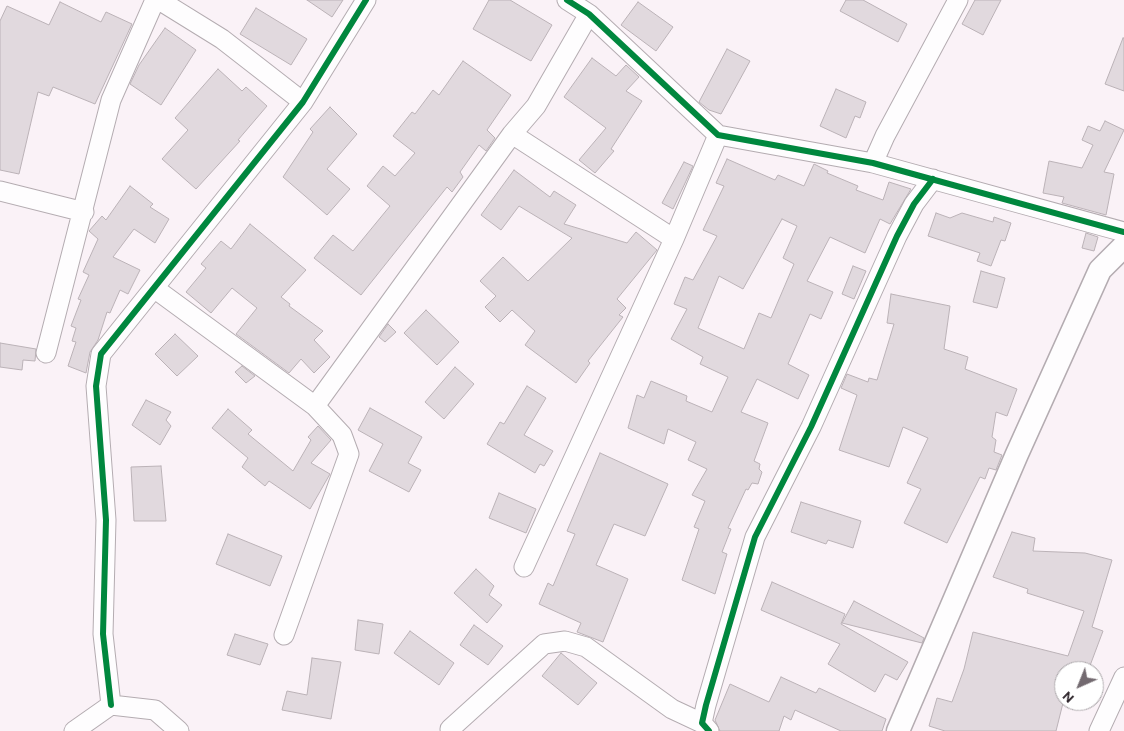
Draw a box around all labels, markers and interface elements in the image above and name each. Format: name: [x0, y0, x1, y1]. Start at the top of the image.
north arrow: [1054, 661, 1104, 711]
text: N: [1059, 687, 1078, 706]

